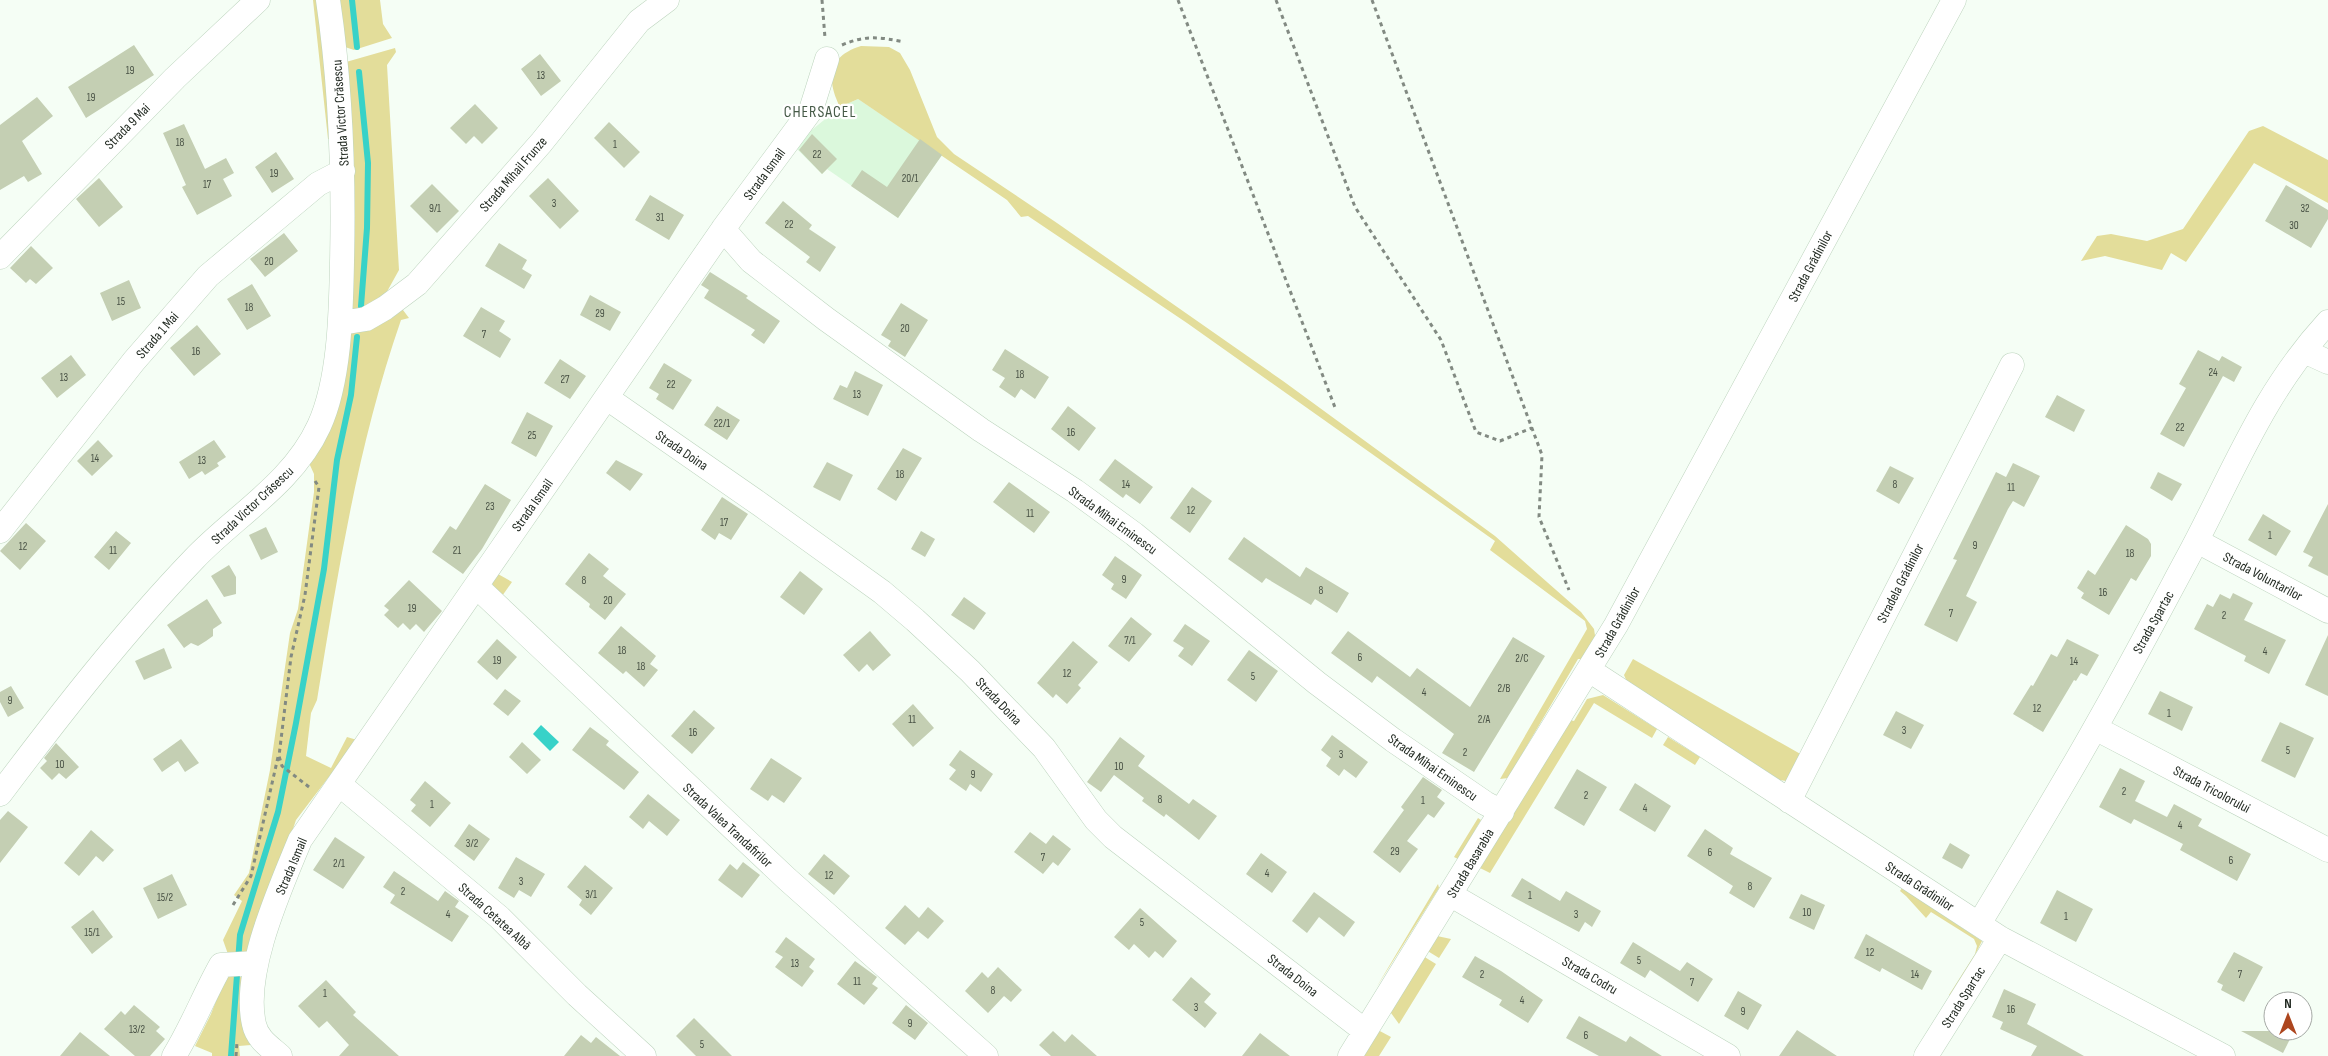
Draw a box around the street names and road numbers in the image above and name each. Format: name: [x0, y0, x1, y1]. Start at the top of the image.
street label: Strada Victor Crăsescu: [328, 59, 353, 167]
street label: Strada 9 Mai: [101, 100, 154, 153]
street label: Strada Mihail Frunze: [476, 133, 551, 215]
street label: Strada Ismail: [740, 145, 789, 204]
street label: Strada Grădinilor: [1784, 228, 1836, 305]
street label: Strada 1 Mai: [132, 308, 182, 362]
street label: Strada Doina: [652, 427, 711, 474]
street label: Strada Victor Crăsescu: [208, 463, 297, 548]
street label: Strada Ismail: [508, 476, 557, 535]
street label: Strada Mihai Eminescu: [1065, 483, 1160, 558]
street label: Stradela Grădinilor: [1873, 541, 1928, 626]
street label: Strada Voluntarilor: [2220, 548, 2306, 605]
street label: Strada Grădinilor: [1591, 584, 1644, 661]
street label: Strada Spartac: [2129, 588, 2178, 657]
street label: Strada Doina: [972, 674, 1025, 729]
street label: Strada Mihai Eminescu: [1385, 730, 1481, 805]
street label: Strada Tricolorului: [2170, 762, 2253, 817]
street label: Strada Valea Trandafirilor: [679, 780, 776, 871]
street label: Strada Basarabia: [1443, 825, 1498, 901]
street label: Strada Ismail: [272, 835, 311, 897]
street label: Strada Grădinilor: [1882, 858, 1957, 915]
street label: Strada Cetatea Albă: [455, 879, 535, 954]
street label: Strada Doina: [1264, 950, 1321, 1000]
street label: Strada Codru: [1559, 953, 1621, 998]
street label: Strada Spartac: [1938, 963, 1989, 1031]

